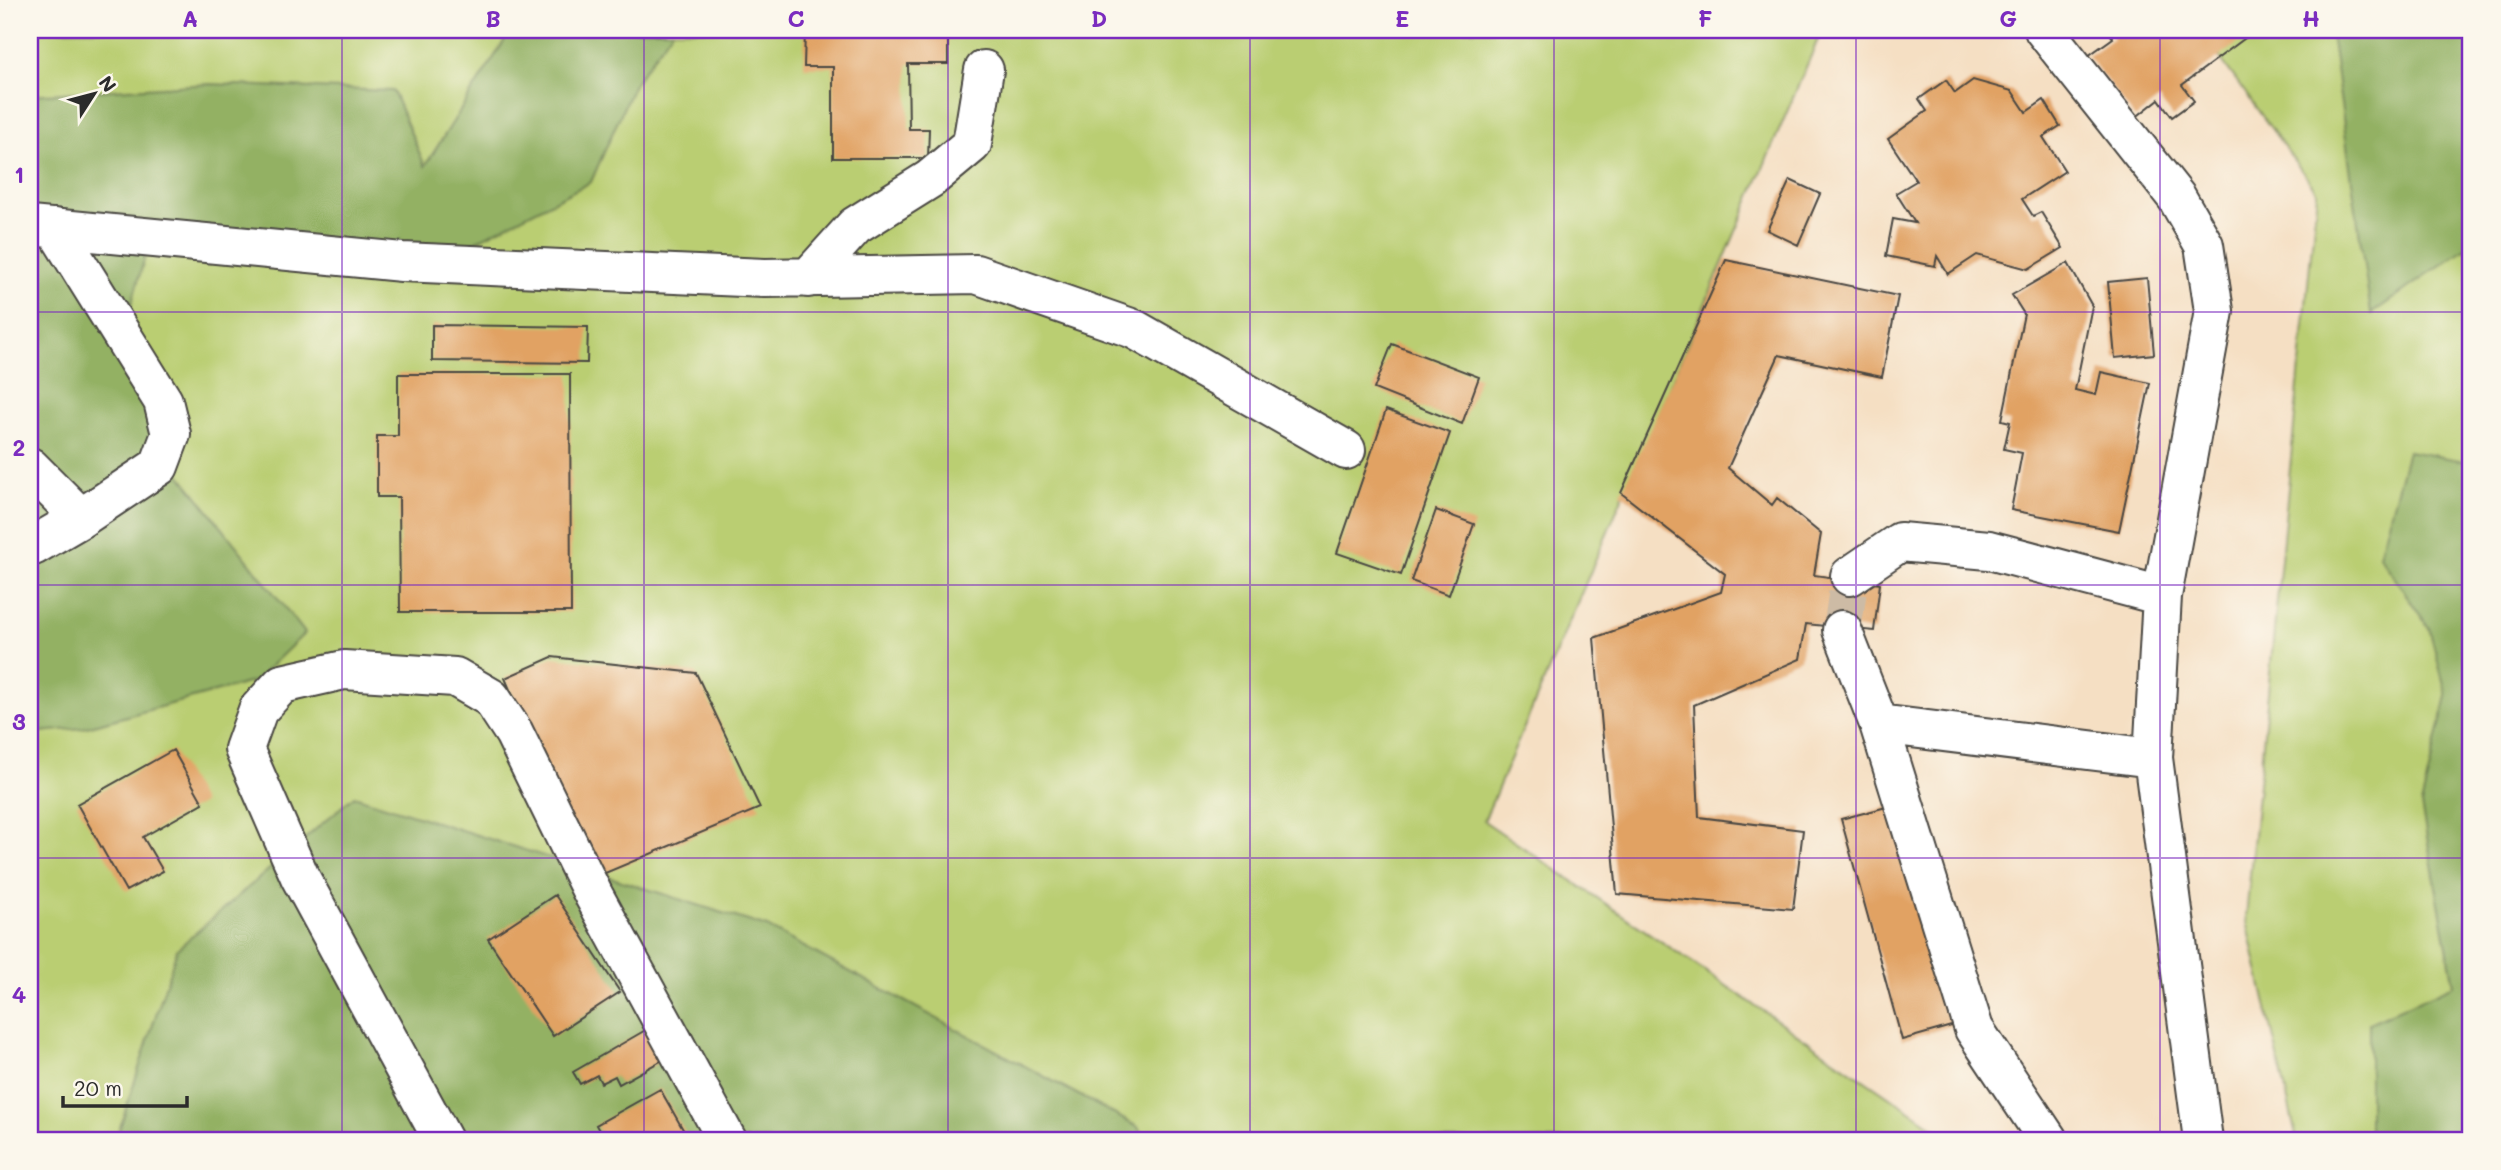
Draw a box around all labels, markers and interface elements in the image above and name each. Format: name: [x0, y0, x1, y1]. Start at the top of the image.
text: A: [182, 3, 198, 33]
text: B: [485, 3, 501, 33]
text: C: [787, 3, 805, 33]
text: D: [1091, 3, 1107, 33]
text: E: [1395, 3, 1409, 33]
text: F: [1698, 3, 1712, 33]
text: G: [1999, 3, 2017, 33]
text: H: [2302, 3, 2320, 33]
north arrow: [60, 60, 130, 130]
text: N: [94, 71, 123, 97]
text: 1: [14, 159, 24, 189]
text: 2: [13, 432, 25, 462]
text: 3: [12, 706, 26, 736]
text: 4: [12, 979, 26, 1009]
scale bar: [63, 1065, 187, 1109]
text: 20 m: [74, 1074, 122, 1101]

